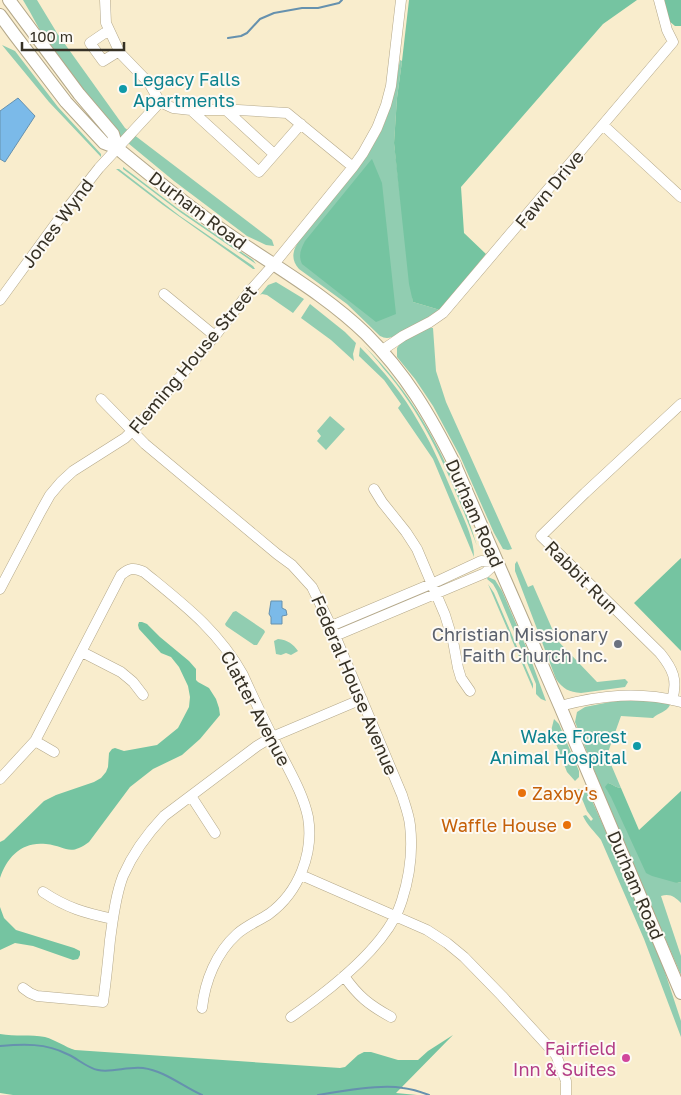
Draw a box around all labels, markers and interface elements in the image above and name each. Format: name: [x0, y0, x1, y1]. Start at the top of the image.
scale bar: [22, 20, 125, 52]
text: 100 m: [30, 27, 73, 45]
place label: Legacy Falls Apartments: [133, 68, 240, 111]
marker: Legacy Falls Apartments: [117, 83, 129, 95]
street label: Fawn Drive: [510, 146, 588, 232]
street label: Durham Road: [145, 166, 251, 254]
street label: Jones Wynd: [16, 174, 98, 272]
street label: Fleming House Street: [123, 280, 261, 438]
street label: Durham Road: [441, 455, 509, 571]
street label: Rabbit Run: [541, 536, 623, 618]
street label: Federal House Avenue: [307, 592, 403, 778]
place label: Christian Missionary Faith Church Inc.: [432, 623, 608, 666]
marker: Christian Missionary Faith Church Inc.: [612, 638, 624, 650]
street label: Clatter Avenue: [216, 646, 296, 770]
place label: Wake Forest Animal Hospital: [490, 725, 627, 768]
marker: Wake Forest Animal Hospital: [631, 740, 643, 752]
place label: Zaxby's: [532, 782, 598, 804]
marker: Zaxby's: [516, 787, 528, 799]
place label: Waffle House: [441, 814, 557, 836]
marker: Waffle House: [561, 819, 573, 831]
street label: Durham Road: [603, 827, 669, 943]
place label: Fairfield Inn & Suites: [513, 1037, 616, 1080]
marker: Fairfield Inn & Suites: [620, 1052, 632, 1064]

